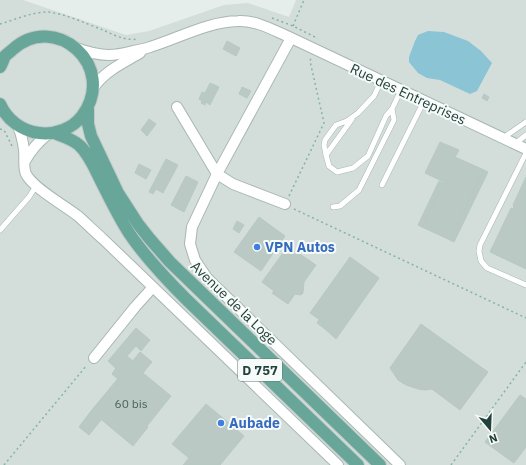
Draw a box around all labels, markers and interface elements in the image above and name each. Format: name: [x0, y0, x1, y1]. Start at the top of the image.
street label: Rue des Entreprises: [347, 59, 469, 129]
place label: VPN Autos: [265, 238, 335, 256]
marker: VPN Autos: [252, 242, 262, 252]
street label: Avenue de la Loge: [187, 257, 281, 349]
road number: D 757: [238, 359, 282, 381]
house number: 60 bis: [114, 396, 148, 411]
north arrow: [470, 409, 510, 449]
place label: Aubade: [229, 414, 280, 432]
marker: Aubade: [216, 418, 226, 428]
text: N: [487, 431, 499, 446]

